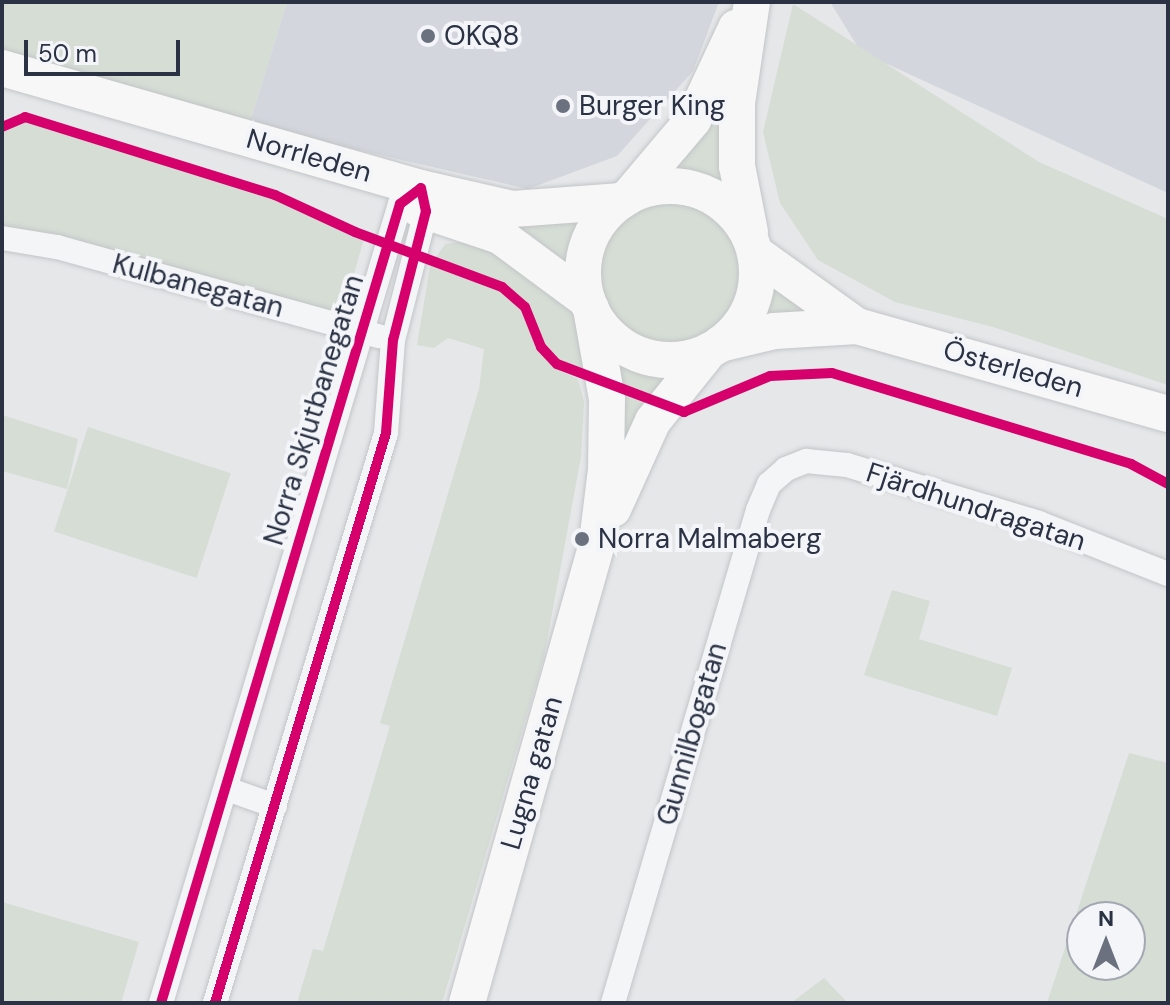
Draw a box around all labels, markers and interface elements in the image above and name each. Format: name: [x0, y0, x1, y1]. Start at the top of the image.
place label: OKQ8: [444, 19, 520, 53]
scale bar: [28, 24, 184, 74]
marker: OKQ8: [419, 27, 437, 45]
text: 50 m: [38, 38, 97, 69]
place label: Burger King: [579, 89, 725, 123]
marker: Burger King: [554, 97, 572, 115]
street label: Norrleden: [243, 122, 375, 190]
street label: Kulbanegatan: [109, 247, 287, 325]
street label: Norra Skjutbanegatan: [257, 271, 371, 549]
street label: Österleden: [939, 333, 1087, 405]
street label: Fjärdhundragatan: [862, 456, 1090, 558]
place label: Norra Malmaberg: [598, 522, 822, 556]
marker: Norra Malmaberg: [573, 530, 591, 548]
street label: Gunnilbogatan: [650, 639, 734, 829]
street label: Lugna gatan: [494, 692, 570, 854]
north arrow: [1066, 901, 1146, 981]
text: N: [1098, 904, 1114, 933]

